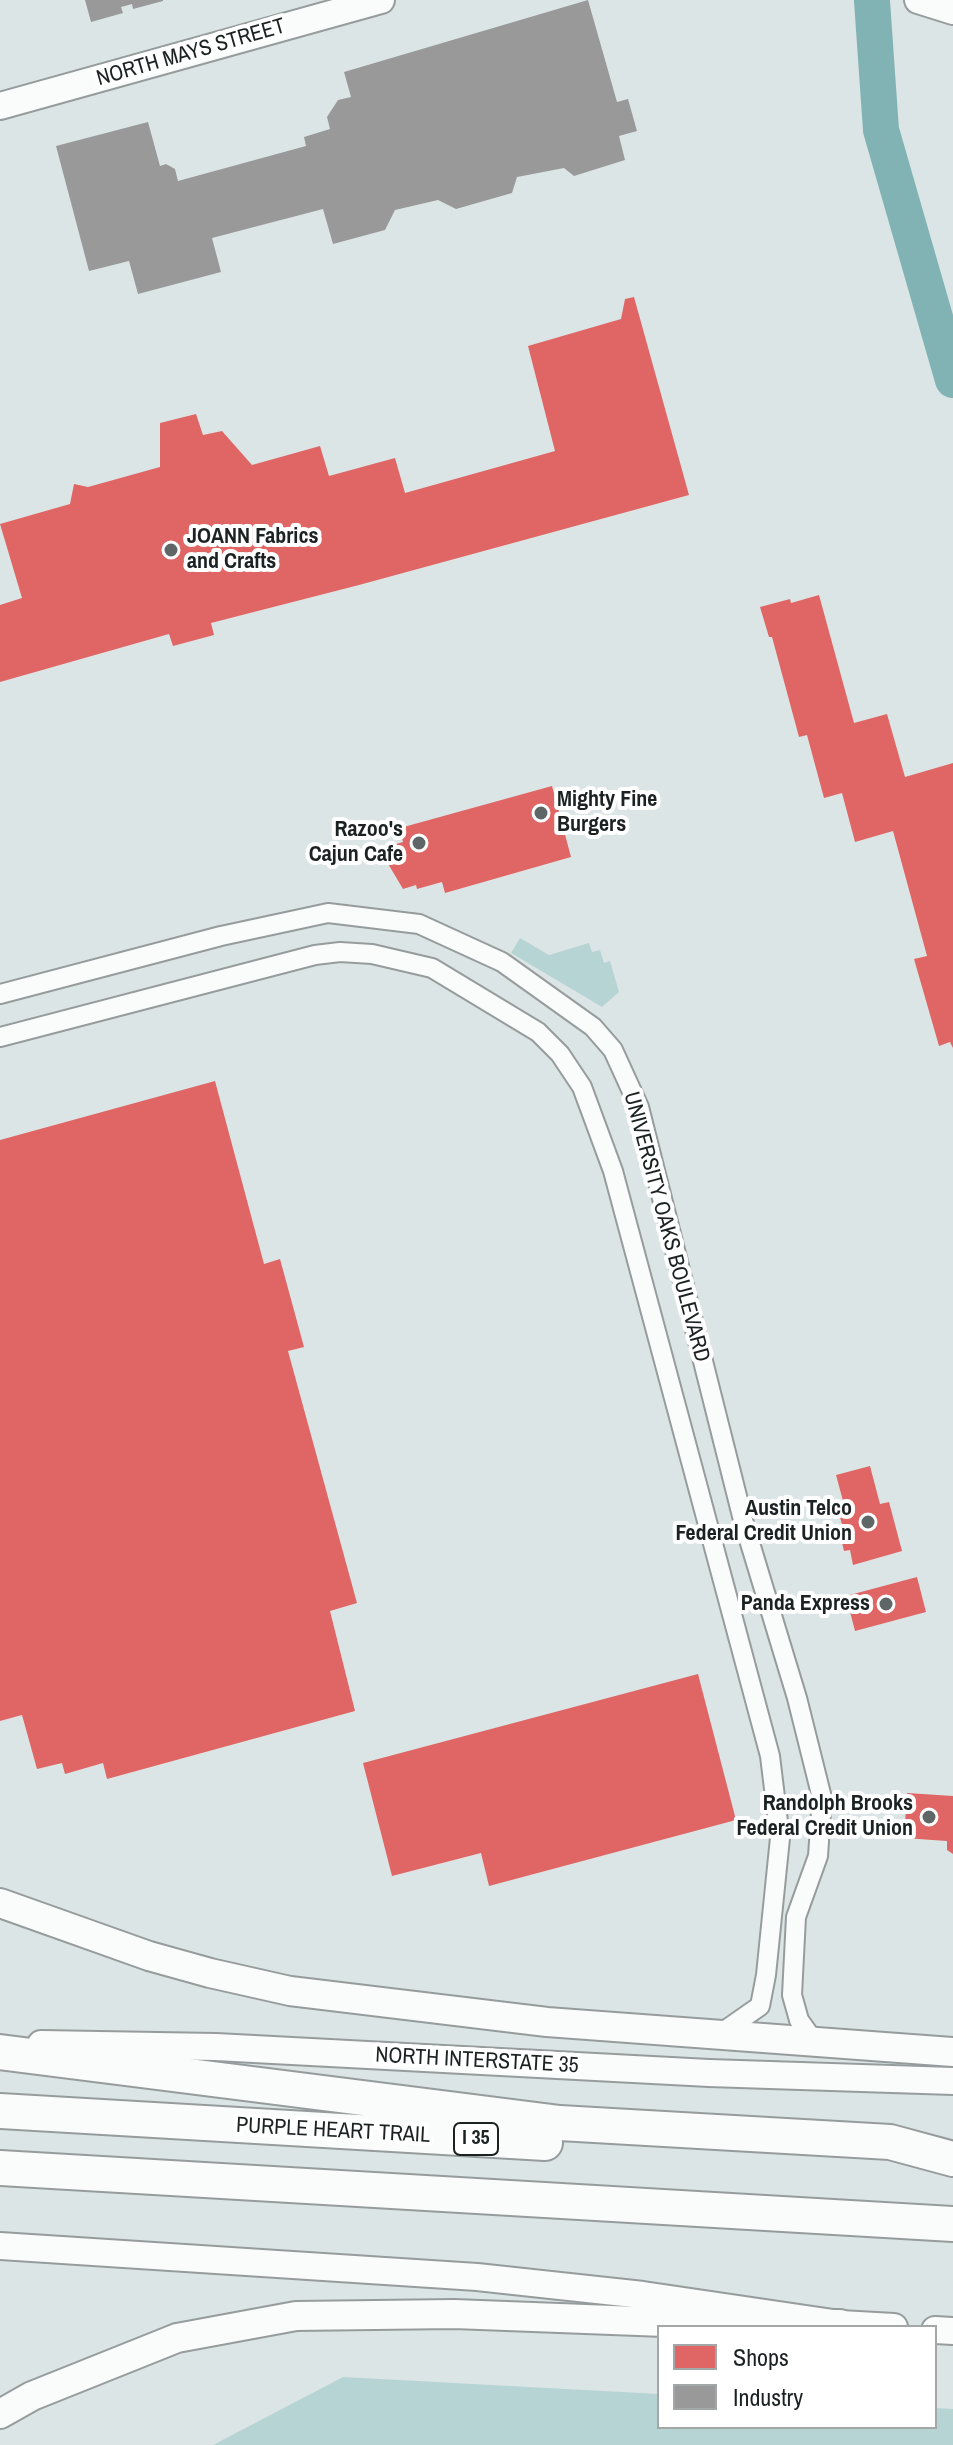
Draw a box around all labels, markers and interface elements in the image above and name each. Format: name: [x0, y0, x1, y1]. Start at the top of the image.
street label: NORTH MAYS STREET: [94, 13, 288, 93]
place label: JOANN Fabrics and Crafts: [187, 524, 318, 576]
marker: JOANN Fabrics and Crafts: [162, 541, 180, 559]
place label: Mighty Fine Burgers: [557, 787, 657, 838]
marker: Mighty Fine Burgers: [532, 804, 550, 822]
place label: Razoo's Cajun Cafe: [309, 817, 403, 868]
marker: Razoo's Cajun Cafe: [410, 834, 428, 852]
street label: UNIVERSITY OAKS BOULEVARD: [617, 1089, 715, 1365]
place label: Austin Telco Federal Credit Union: [675, 1496, 852, 1548]
marker: Austin Telco Federal Credit Union: [859, 1513, 877, 1531]
place label: Panda Express: [741, 1591, 870, 1617]
marker: Panda Express: [877, 1595, 895, 1613]
place label: Randolph Brooks Federal Credit Union: [736, 1791, 913, 1842]
marker: Randolph Brooks Federal Credit Union: [920, 1808, 938, 1826]
street label: NORTH INTERSTATE 35: [375, 2042, 579, 2080]
street label: PURPLE HEART TRAIL: [235, 2113, 431, 2149]
road number: I 35: [454, 2123, 498, 2155]
legend: [657, 2325, 937, 2429]
text: Shops: [733, 2341, 789, 2373]
text: Industry: [733, 2381, 803, 2413]

